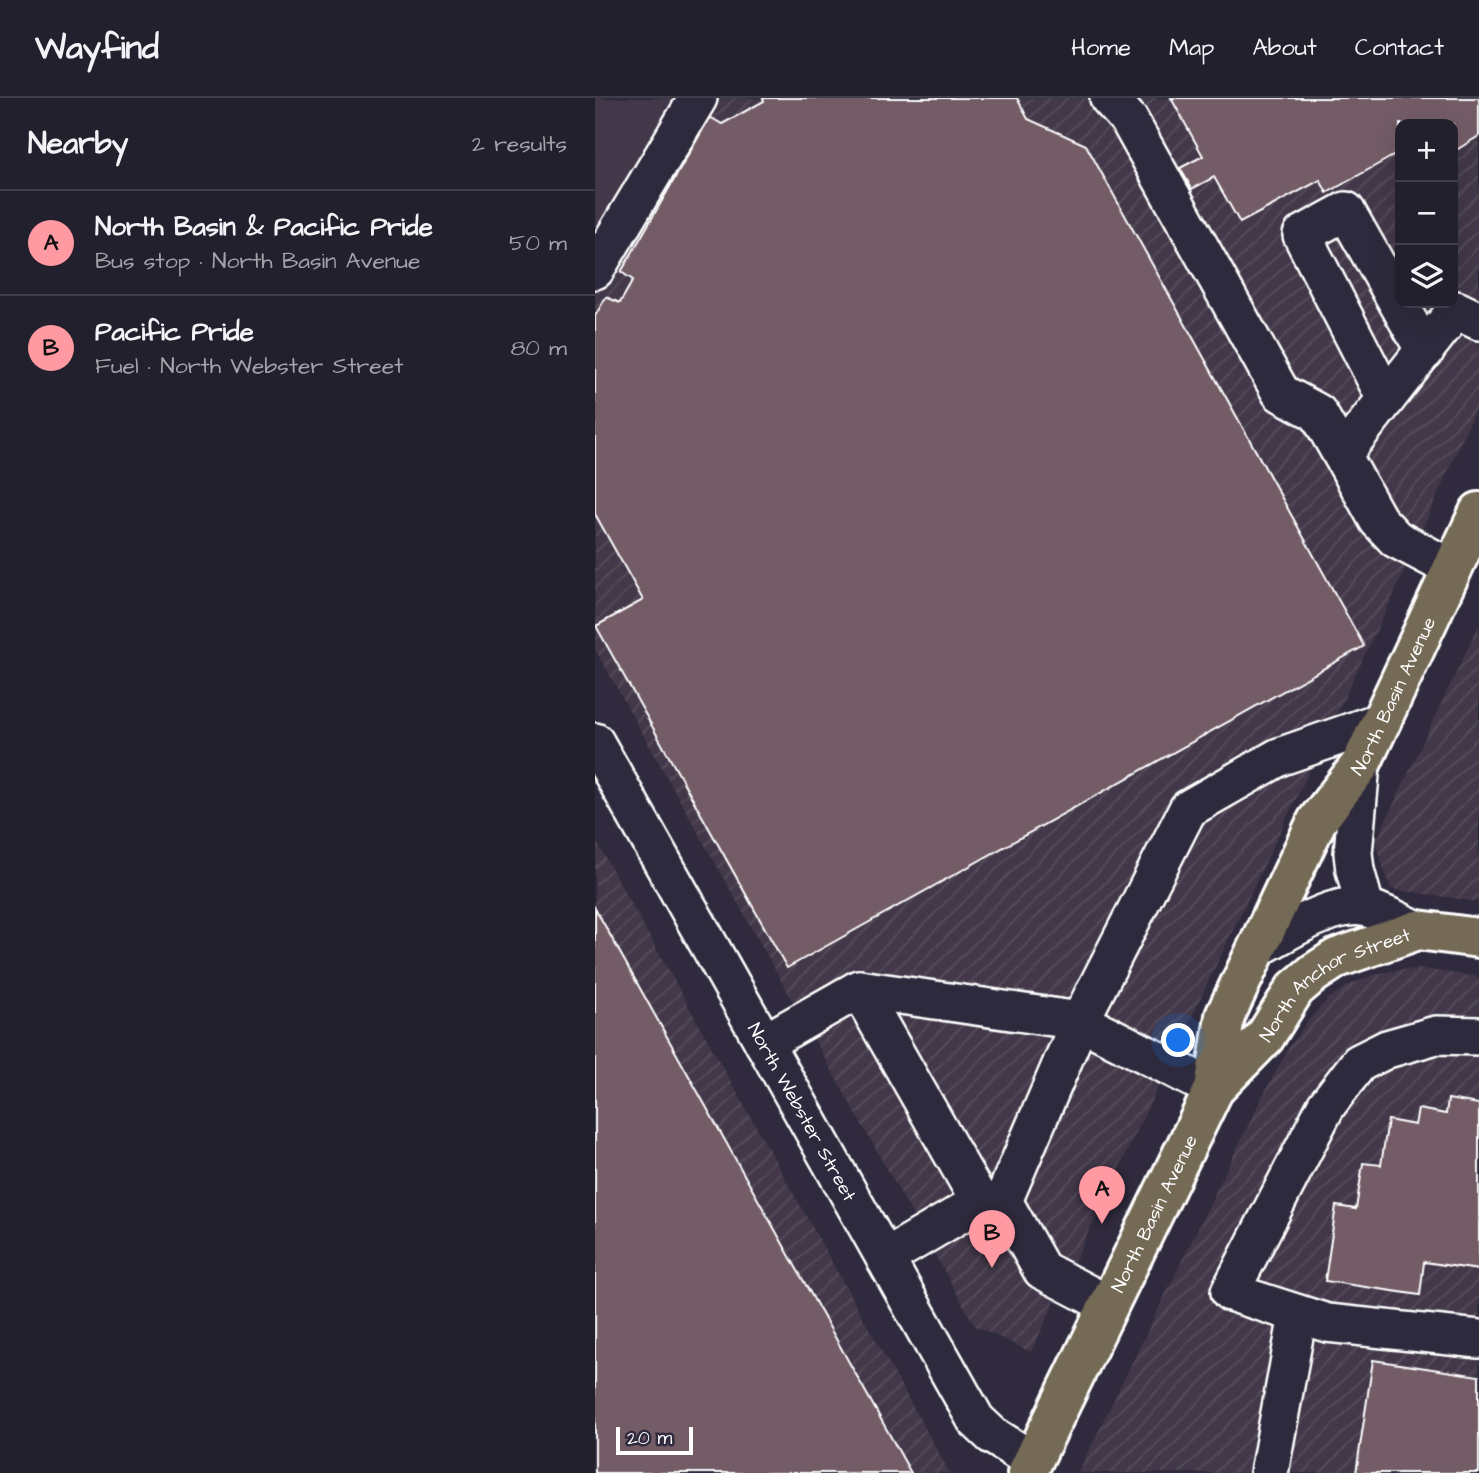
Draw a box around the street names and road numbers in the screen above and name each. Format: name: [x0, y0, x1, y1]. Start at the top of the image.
street label: North Basin Avenue: [1345, 613, 1443, 782]
street label: North Anchor Street: [1253, 922, 1414, 1048]
street label: North Webster Street: [740, 1018, 863, 1207]
street label: North Basin Avenue: [1105, 1130, 1205, 1297]

